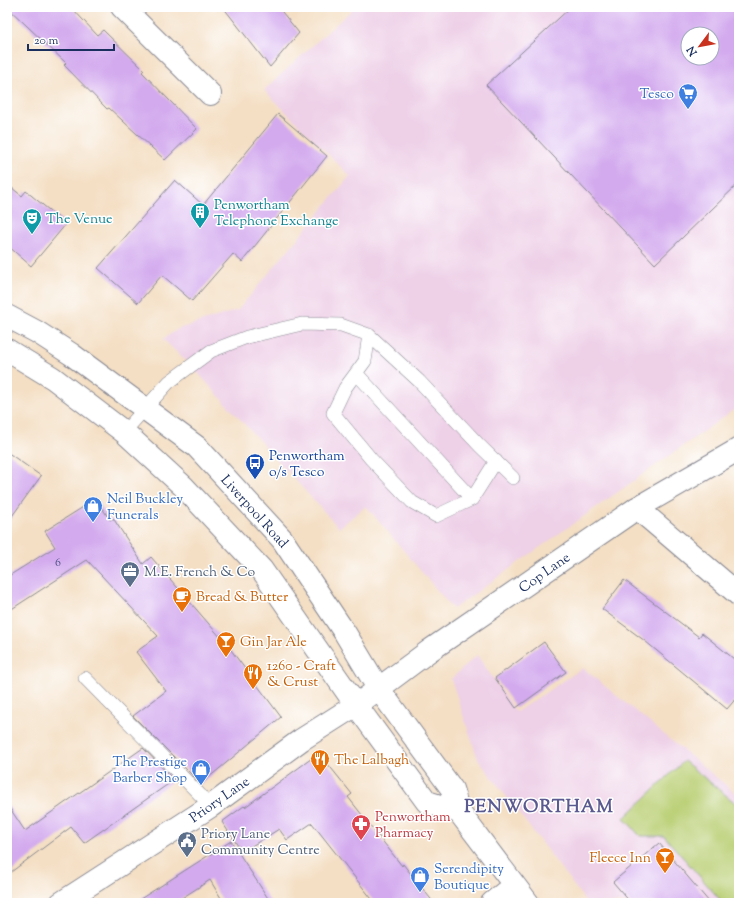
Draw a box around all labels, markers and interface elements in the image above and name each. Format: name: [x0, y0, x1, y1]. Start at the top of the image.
scale bar: [28, 26, 114, 52]
north arrow: [680, 26, 720, 66]
text: 20 m: [34, 32, 59, 50]
text: N: [683, 43, 702, 60]
supermarket icon: Tesco: [677, 82, 699, 110]
place label: Tesco: [639, 85, 674, 105]
place label: Penwortham Telephone Exchange: [214, 196, 339, 232]
building icon: Penwortham Telephone Exchange: [189, 201, 211, 229]
theatre icon: The Venue: [21, 207, 43, 235]
place label: The Venue: [46, 210, 113, 230]
place label: Penwortham o/s Tesco: [269, 447, 345, 483]
bus stop icon: Penwortham o/s Tesco: [244, 452, 266, 480]
street label: Liverpool Road: [215, 471, 292, 553]
place label: Neil Buckley Funerals: [107, 490, 183, 526]
shop icon: Neil Buckley Funerals: [82, 495, 104, 523]
street label: Cop Lane: [515, 549, 575, 599]
house number: 6: [55, 554, 61, 572]
office icon: M.E. French & Co: [119, 560, 141, 588]
place label: M.E. French & Co: [144, 563, 255, 583]
cafe icon: Bread & Butter: [171, 585, 193, 613]
place label: Bread & Butter: [196, 588, 289, 608]
bar icon: Gin Jar Ale: [215, 630, 237, 658]
place label: Gin Jar Ale: [240, 633, 307, 653]
place label: 1260 - Craft & Crust: [267, 657, 336, 693]
restaurant icon: 1260 - Craft & Crust: [242, 662, 264, 690]
restaurant icon: The Lalbagh: [309, 748, 331, 776]
place label: The Lalbagh: [334, 751, 409, 771]
place label: The Prestige Barber Shop: [113, 753, 187, 789]
shop icon: The Prestige Barber Shop: [190, 758, 212, 786]
street label: Priory Lane: [186, 773, 254, 829]
district label: PENWORTHAM: [464, 795, 614, 821]
place label: Penwortham Pharmacy: [375, 808, 451, 844]
pharmacy icon: Penwortham Pharmacy: [350, 813, 372, 841]
place label: Priory Lane Community Centre: [201, 825, 320, 861]
public building icon: Priory Lane Community Centre: [176, 830, 198, 858]
bar icon: Fleece Inn: [654, 846, 676, 874]
place label: Fleece Inn: [589, 849, 651, 869]
place label: Serendipity Boutique: [434, 860, 504, 896]
shop icon: Serendipity Boutique: [409, 865, 431, 893]

